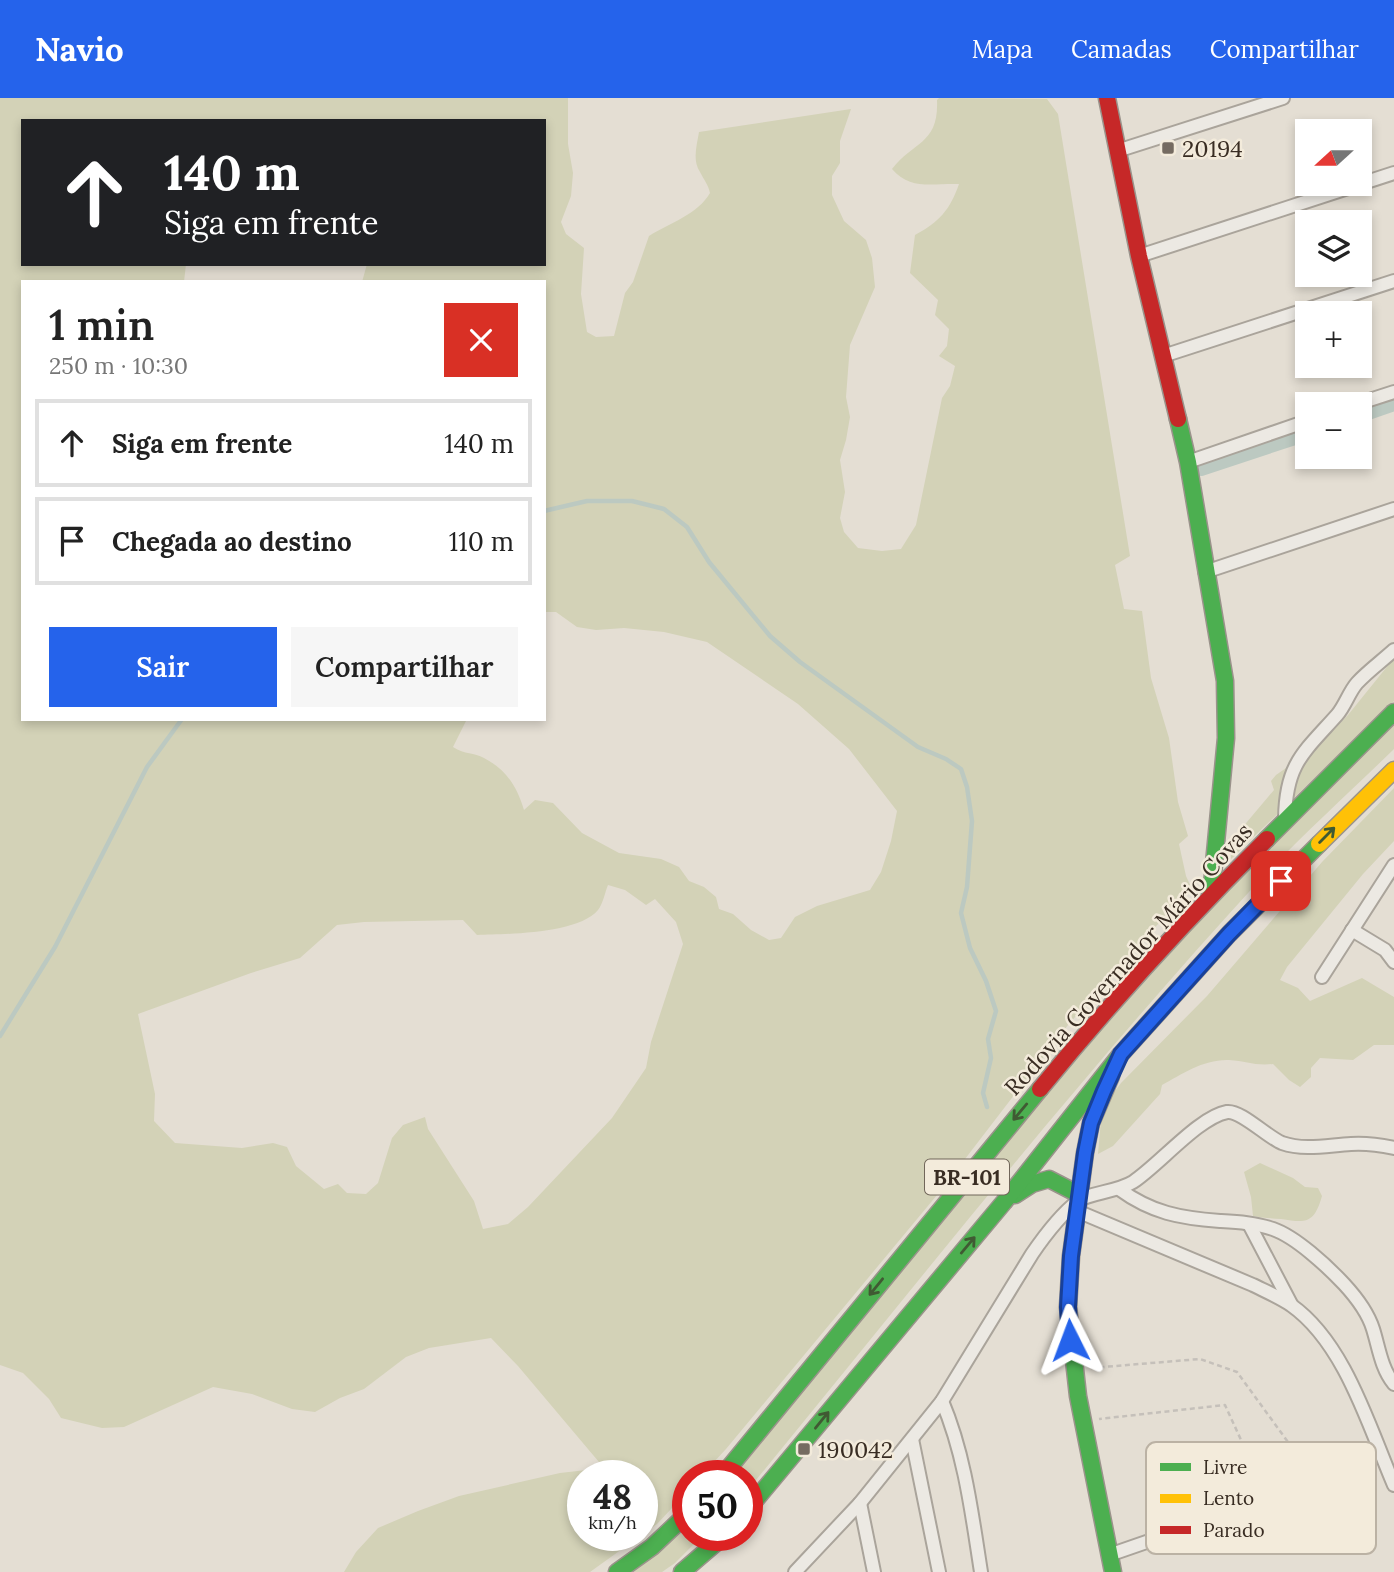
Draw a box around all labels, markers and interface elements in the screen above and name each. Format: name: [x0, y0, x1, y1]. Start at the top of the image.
text: Navio: [35, 28, 124, 70]
text: Mapa: [972, 34, 1033, 65]
text: Camadas: [1071, 34, 1172, 65]
text: Compartilhar: [1210, 34, 1359, 65]
north arrow: [1295, 119, 1372, 196]
map controls: [1295, 119, 1372, 469]
place label: 20194: [1182, 134, 1243, 163]
marker: 20194: [1160, 140, 1176, 156]
text: 140 m: [164, 141, 300, 203]
icon: ahead: [49, 147, 140, 238]
text: Siga em frente: [164, 202, 379, 243]
button: layers: [1295, 210, 1372, 287]
text: 1 min: [49, 298, 154, 352]
button: +: [1295, 301, 1372, 378]
button: close: [444, 303, 518, 377]
text: 250 m · 10:30: [49, 351, 188, 380]
button: −: [1295, 392, 1372, 469]
icon: ahead: [53, 424, 91, 462]
text: Siga em frente: [112, 427, 292, 460]
text: 140 m: [444, 427, 514, 460]
icon: arrive: [53, 522, 91, 560]
text: Chegada ao destino: [112, 525, 352, 558]
text: 110 m: [449, 525, 514, 558]
button: Sair: [49, 627, 277, 707]
button: Compartilhar: [291, 627, 518, 707]
street label: Rodovia Governador Mário Covas: [998, 817, 1258, 1101]
one-way arrow: [1319, 826, 1336, 843]
pin: [1251, 851, 1311, 911]
icon: arrive: [1262, 862, 1300, 900]
one-way arrow: [1012, 1102, 1028, 1120]
road number: BR-101: [925, 1160, 1009, 1194]
one-way arrow: [960, 1236, 976, 1254]
one-way arrow: [868, 1278, 883, 1296]
position arrow: [1033, 1303, 1107, 1377]
one-way arrow: [815, 1411, 830, 1429]
place label: 190042: [818, 1435, 893, 1464]
marker: 190042: [796, 1441, 812, 1457]
legend: [1146, 1442, 1376, 1554]
text: Livre: [1203, 1455, 1247, 1479]
speed limit sign: 50: [672, 1460, 763, 1551]
text: 48: [593, 1474, 632, 1519]
text: Lento: [1203, 1486, 1254, 1510]
text: km/h: [588, 1511, 637, 1534]
text: Parado: [1203, 1518, 1265, 1542]

